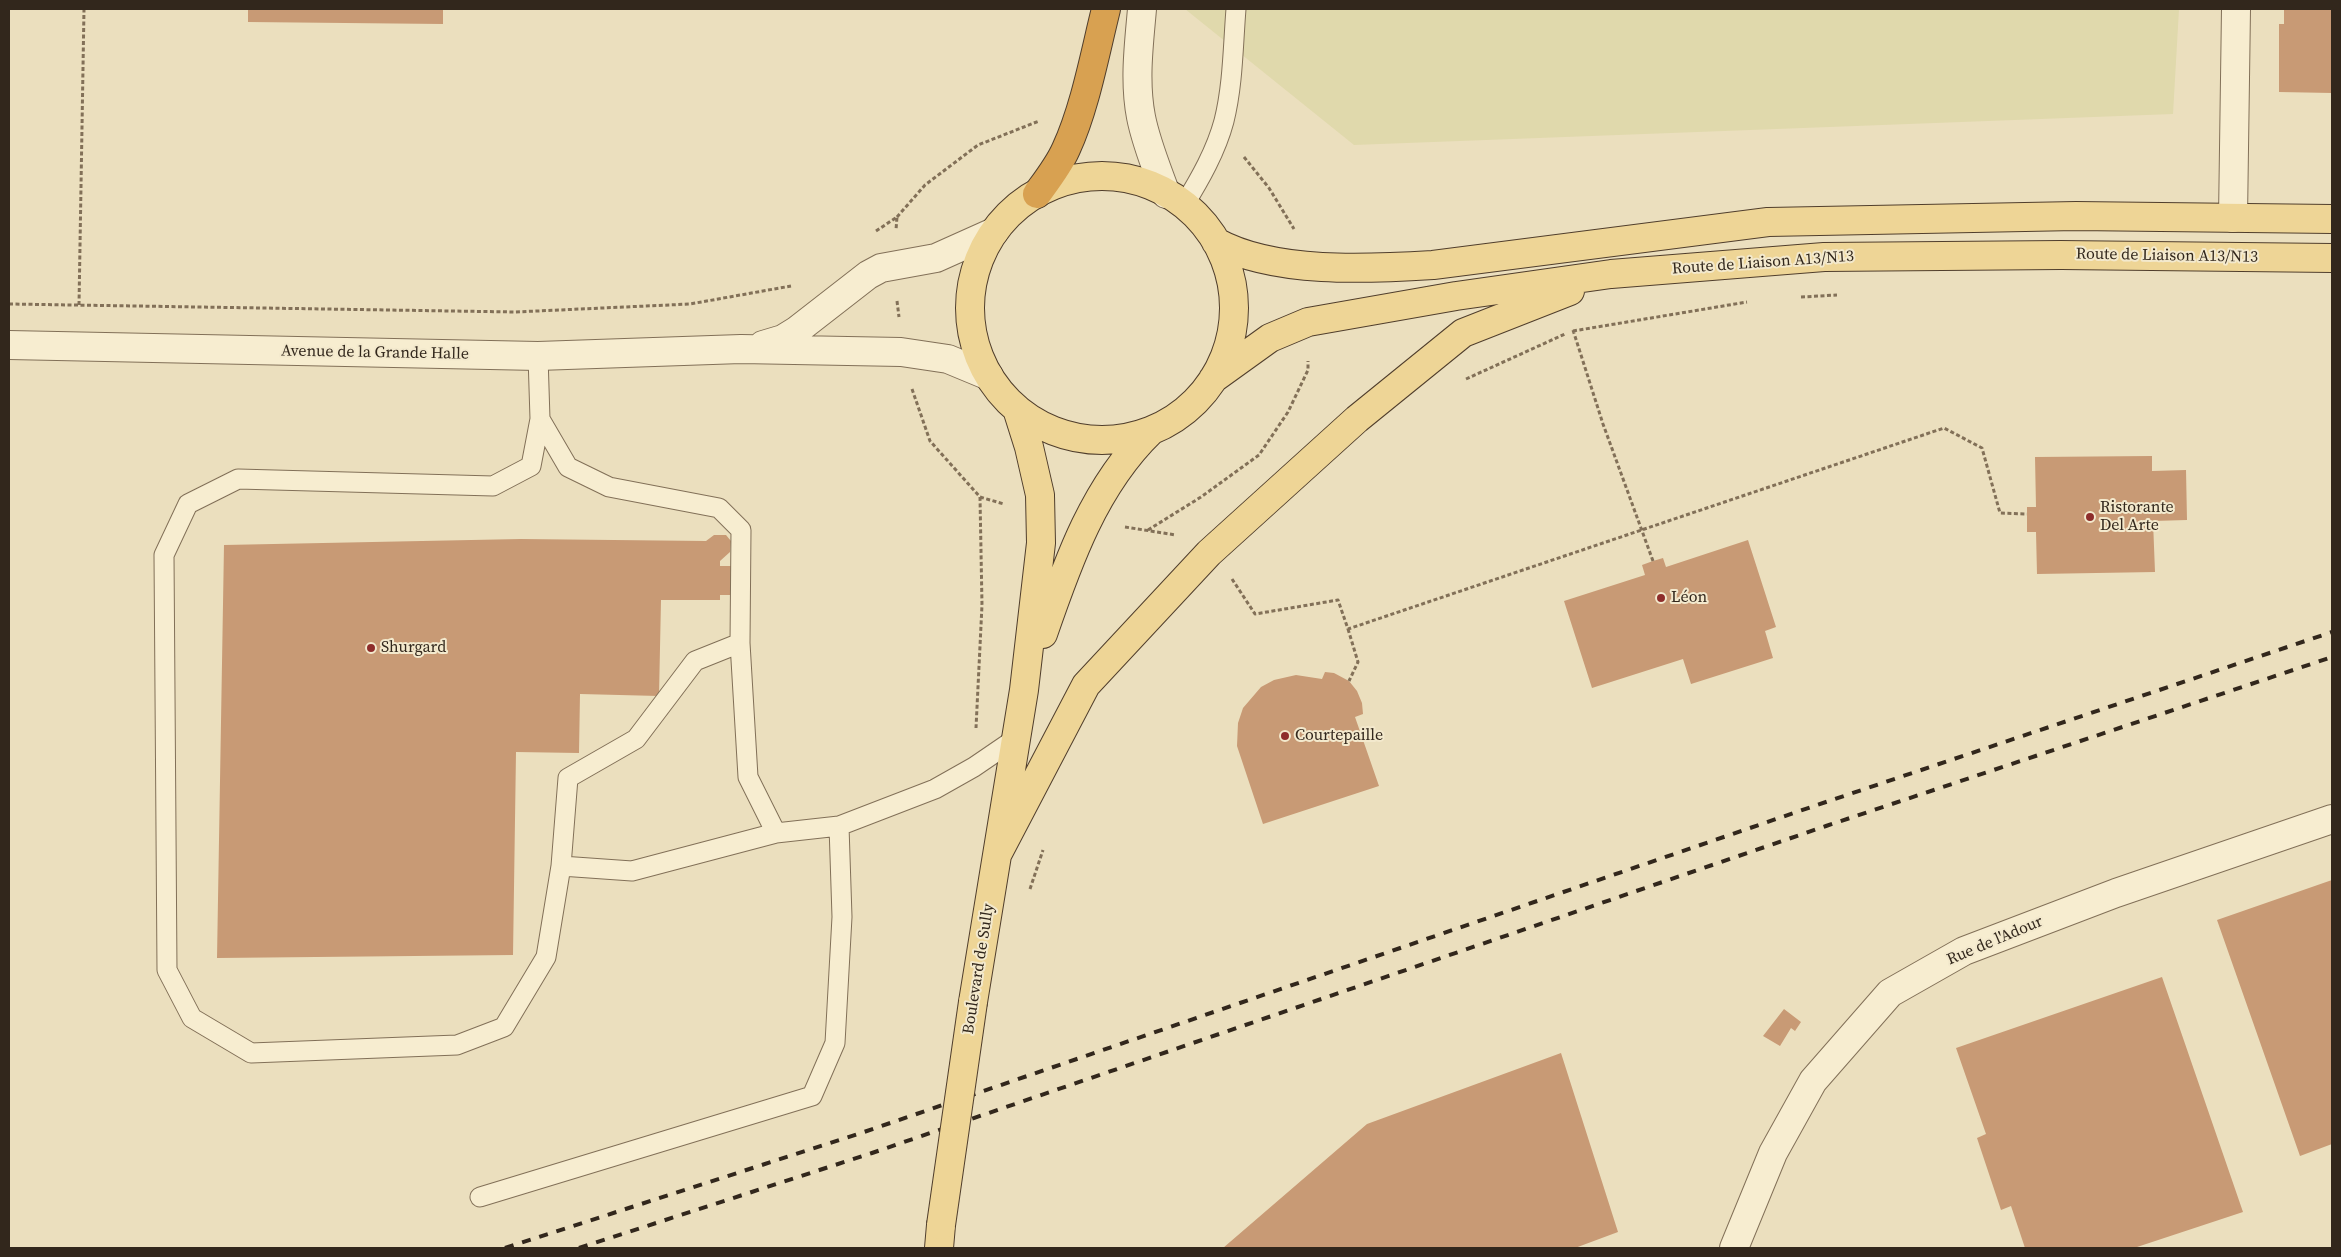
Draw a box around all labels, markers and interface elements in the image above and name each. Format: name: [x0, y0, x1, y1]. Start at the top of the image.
street label: Route de Liaison A13/N13: [2076, 245, 2258, 267]
street label: Route de Liaison A13/N13: [1671, 247, 1855, 279]
street label: Avenue de la Grande Halle: [281, 342, 469, 364]
place label: Ristorante Del Arte: [2100, 498, 2174, 536]
marker: Ristorante Del Arte: [2084, 511, 2096, 523]
place label: Léon: [1671, 588, 1707, 608]
marker: Léon: [1655, 592, 1667, 604]
place label: Shurgard: [381, 638, 446, 658]
marker: Shurgard: [365, 642, 377, 654]
place label: Courtepaille: [1295, 726, 1383, 746]
marker: Courtepaille: [1279, 730, 1291, 742]
street label: Boulevard de Sully: [959, 902, 999, 1036]
street label: Rue de l'Adour: [1944, 912, 2046, 970]

